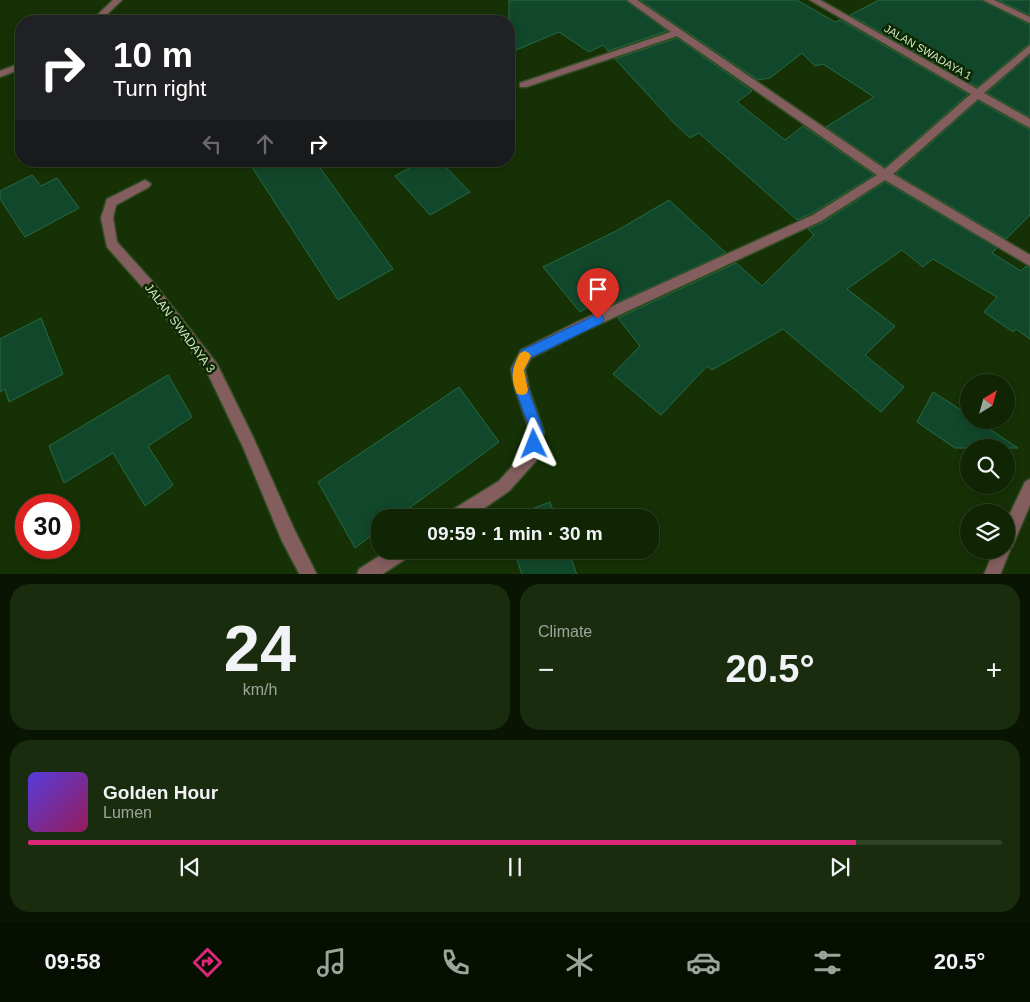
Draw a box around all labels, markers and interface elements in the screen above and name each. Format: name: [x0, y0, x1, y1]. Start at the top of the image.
street label: JALAN SWADAYA 1: [882, 22, 974, 82]
icon: right: [30, 35, 95, 100]
text: 10 m: [113, 35, 193, 74]
text: Turn right: [113, 76, 206, 101]
icon: left: [198, 130, 226, 158]
icon: ahead: [251, 130, 279, 158]
icon: right: [304, 130, 332, 158]
pin: [577, 268, 619, 319]
icon: arrive: [584, 275, 612, 303]
street label: JALAN SWADAYA 3: [142, 281, 218, 376]
north arrow: [960, 374, 1015, 429]
map controls: [960, 374, 1015, 559]
position arrow: [507, 417, 559, 469]
button: search: [960, 439, 1015, 494]
speed limit sign: 30: [15, 494, 80, 559]
button: layers: [960, 504, 1015, 559]
text: 09:59 · 1 min · 30 m: [427, 523, 603, 544]
text: 24: [224, 612, 296, 685]
text: Climate: [538, 623, 592, 640]
text: 20.5°: [725, 648, 815, 690]
text: −: [538, 654, 554, 685]
text: +: [986, 654, 1002, 685]
text: km/h: [243, 681, 277, 698]
text: Golden Hour: [103, 782, 218, 803]
text: Lumen: [103, 804, 152, 821]
icon: previous: [176, 853, 204, 881]
icon: pause: [501, 853, 529, 881]
icon: next: [826, 853, 854, 881]
icon: directions: [190, 945, 225, 980]
icon: music: [314, 945, 349, 980]
icon: phone: [438, 945, 473, 980]
icon: climate: [562, 945, 597, 980]
icon: car: [686, 945, 721, 980]
icon: filters: [810, 945, 845, 980]
text: 09:58: [45, 949, 101, 974]
text: 20.5°: [934, 949, 985, 974]

